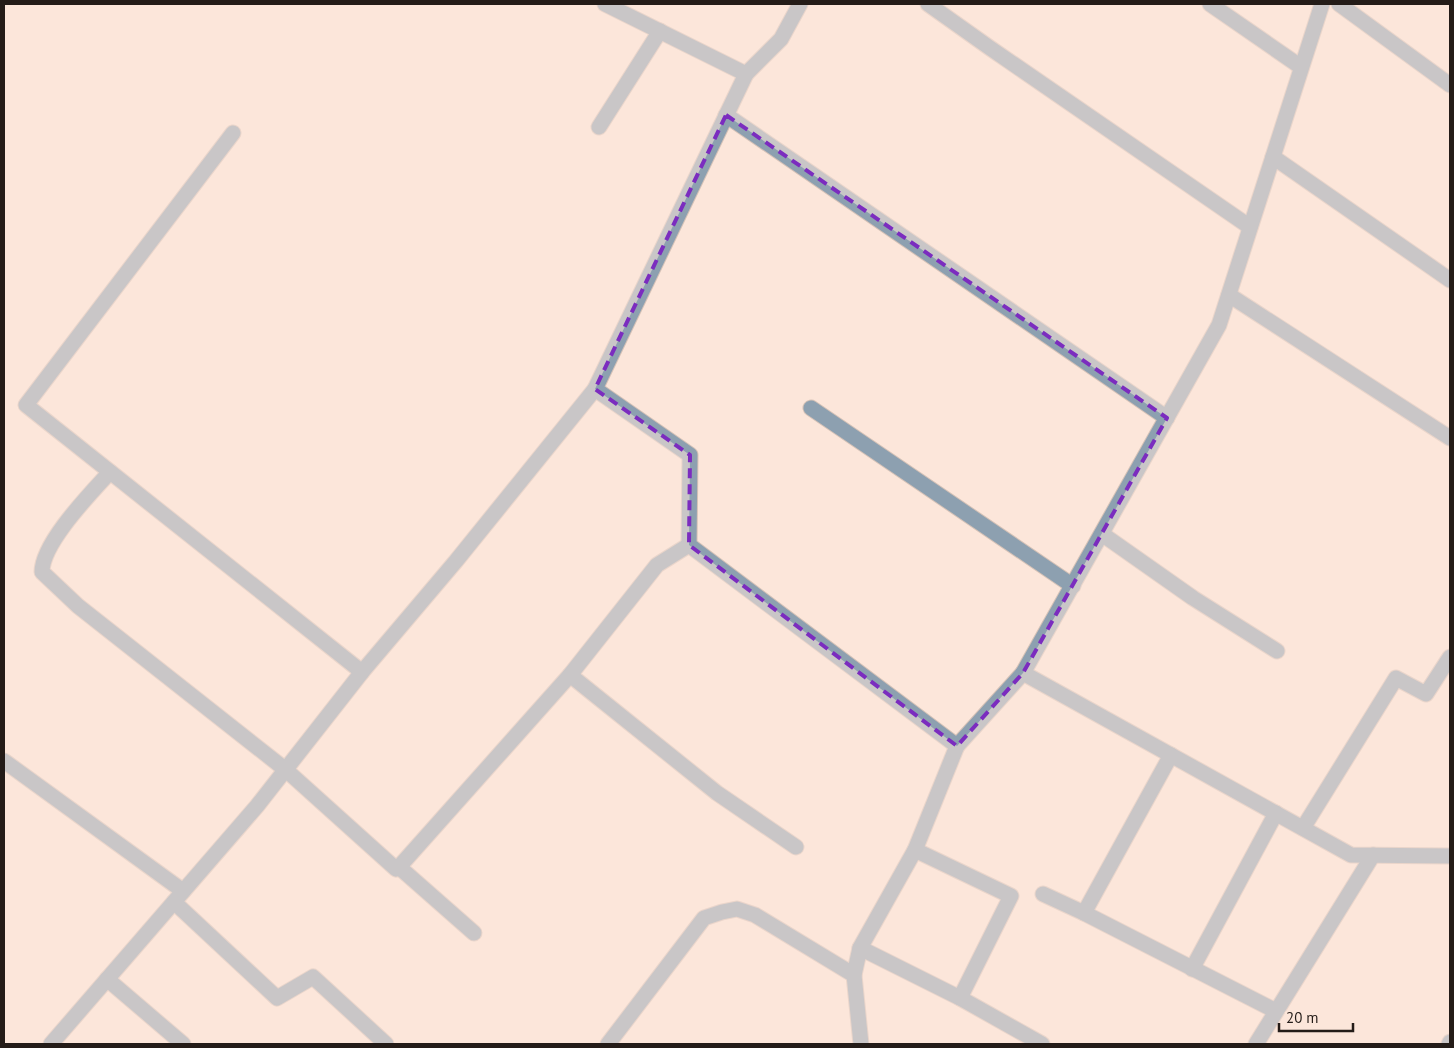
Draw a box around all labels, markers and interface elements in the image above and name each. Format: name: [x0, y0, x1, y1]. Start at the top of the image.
scale bar: [1279, 1000, 1353, 1032]
text: 20 m: [1286, 1008, 1319, 1027]

